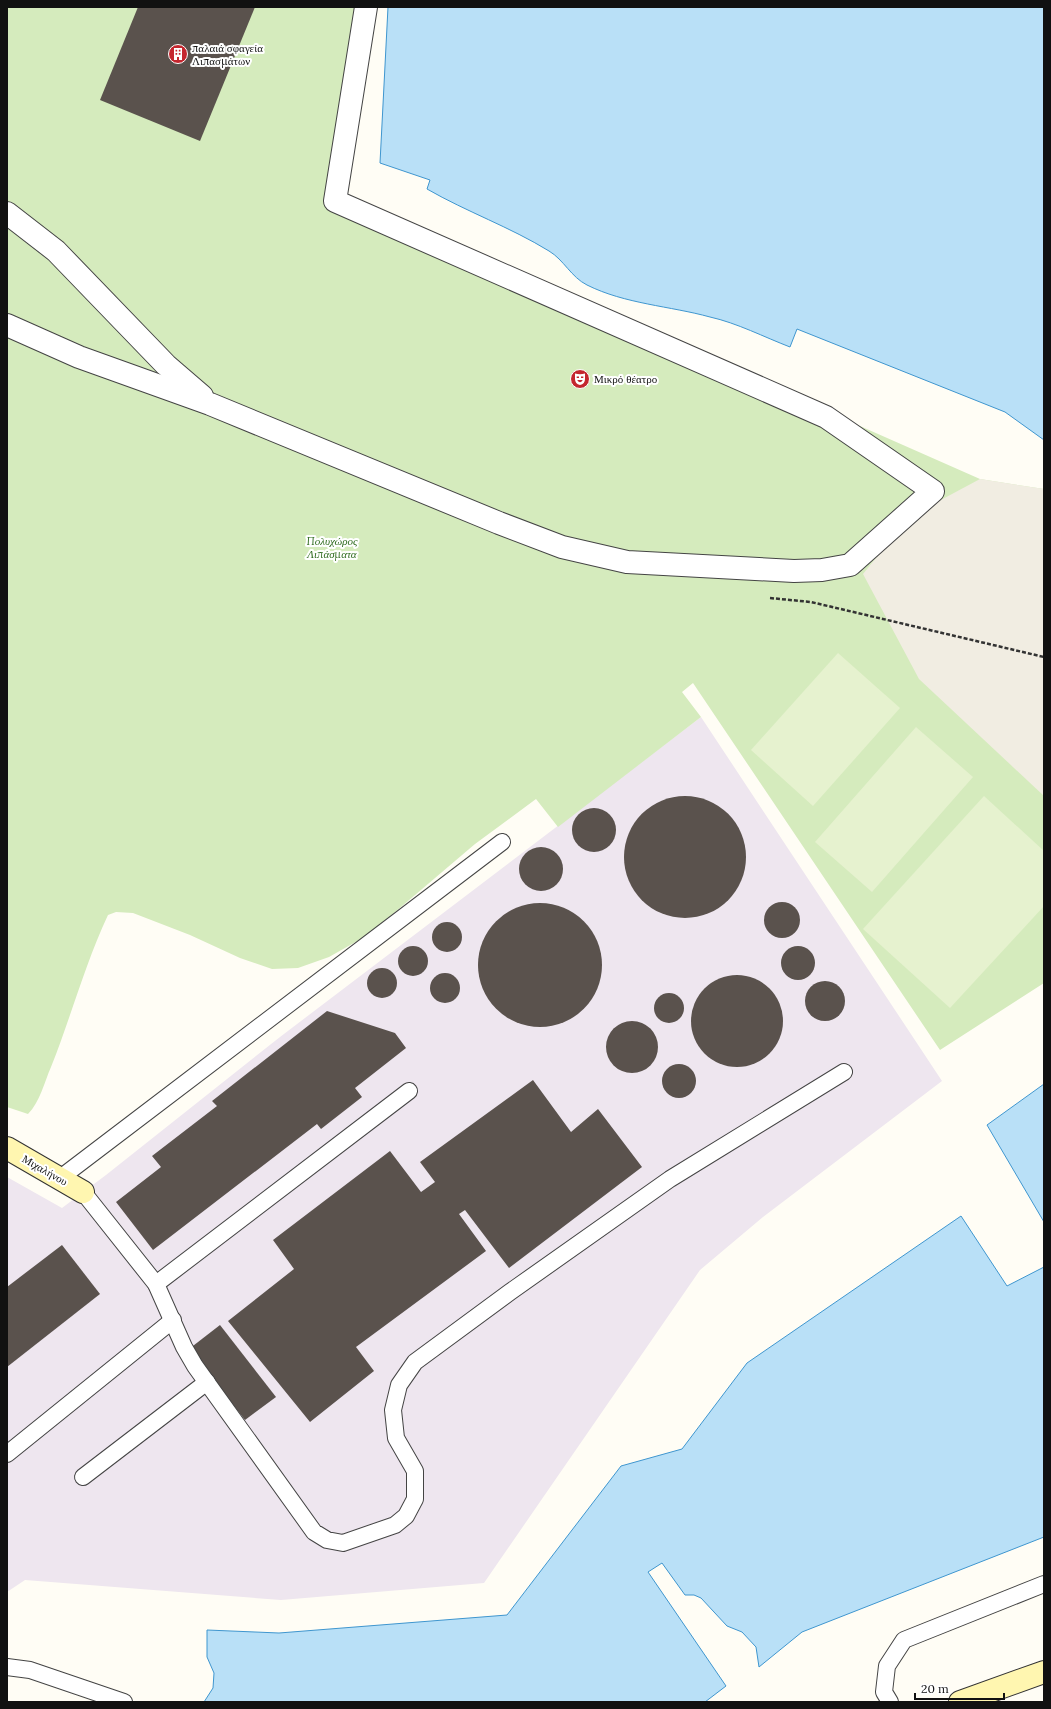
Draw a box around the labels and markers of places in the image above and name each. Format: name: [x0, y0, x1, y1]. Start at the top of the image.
place label: παλαιά σφαγεία Λιπασμάτων: [192, 41, 263, 68]
building icon: παλαιά σφαγεία Λιπασμάτων: [167, 43, 189, 65]
theatre icon: Μικρό θέατρο: [569, 368, 591, 390]
place label: Μικρό θέατρο: [594, 372, 658, 386]

